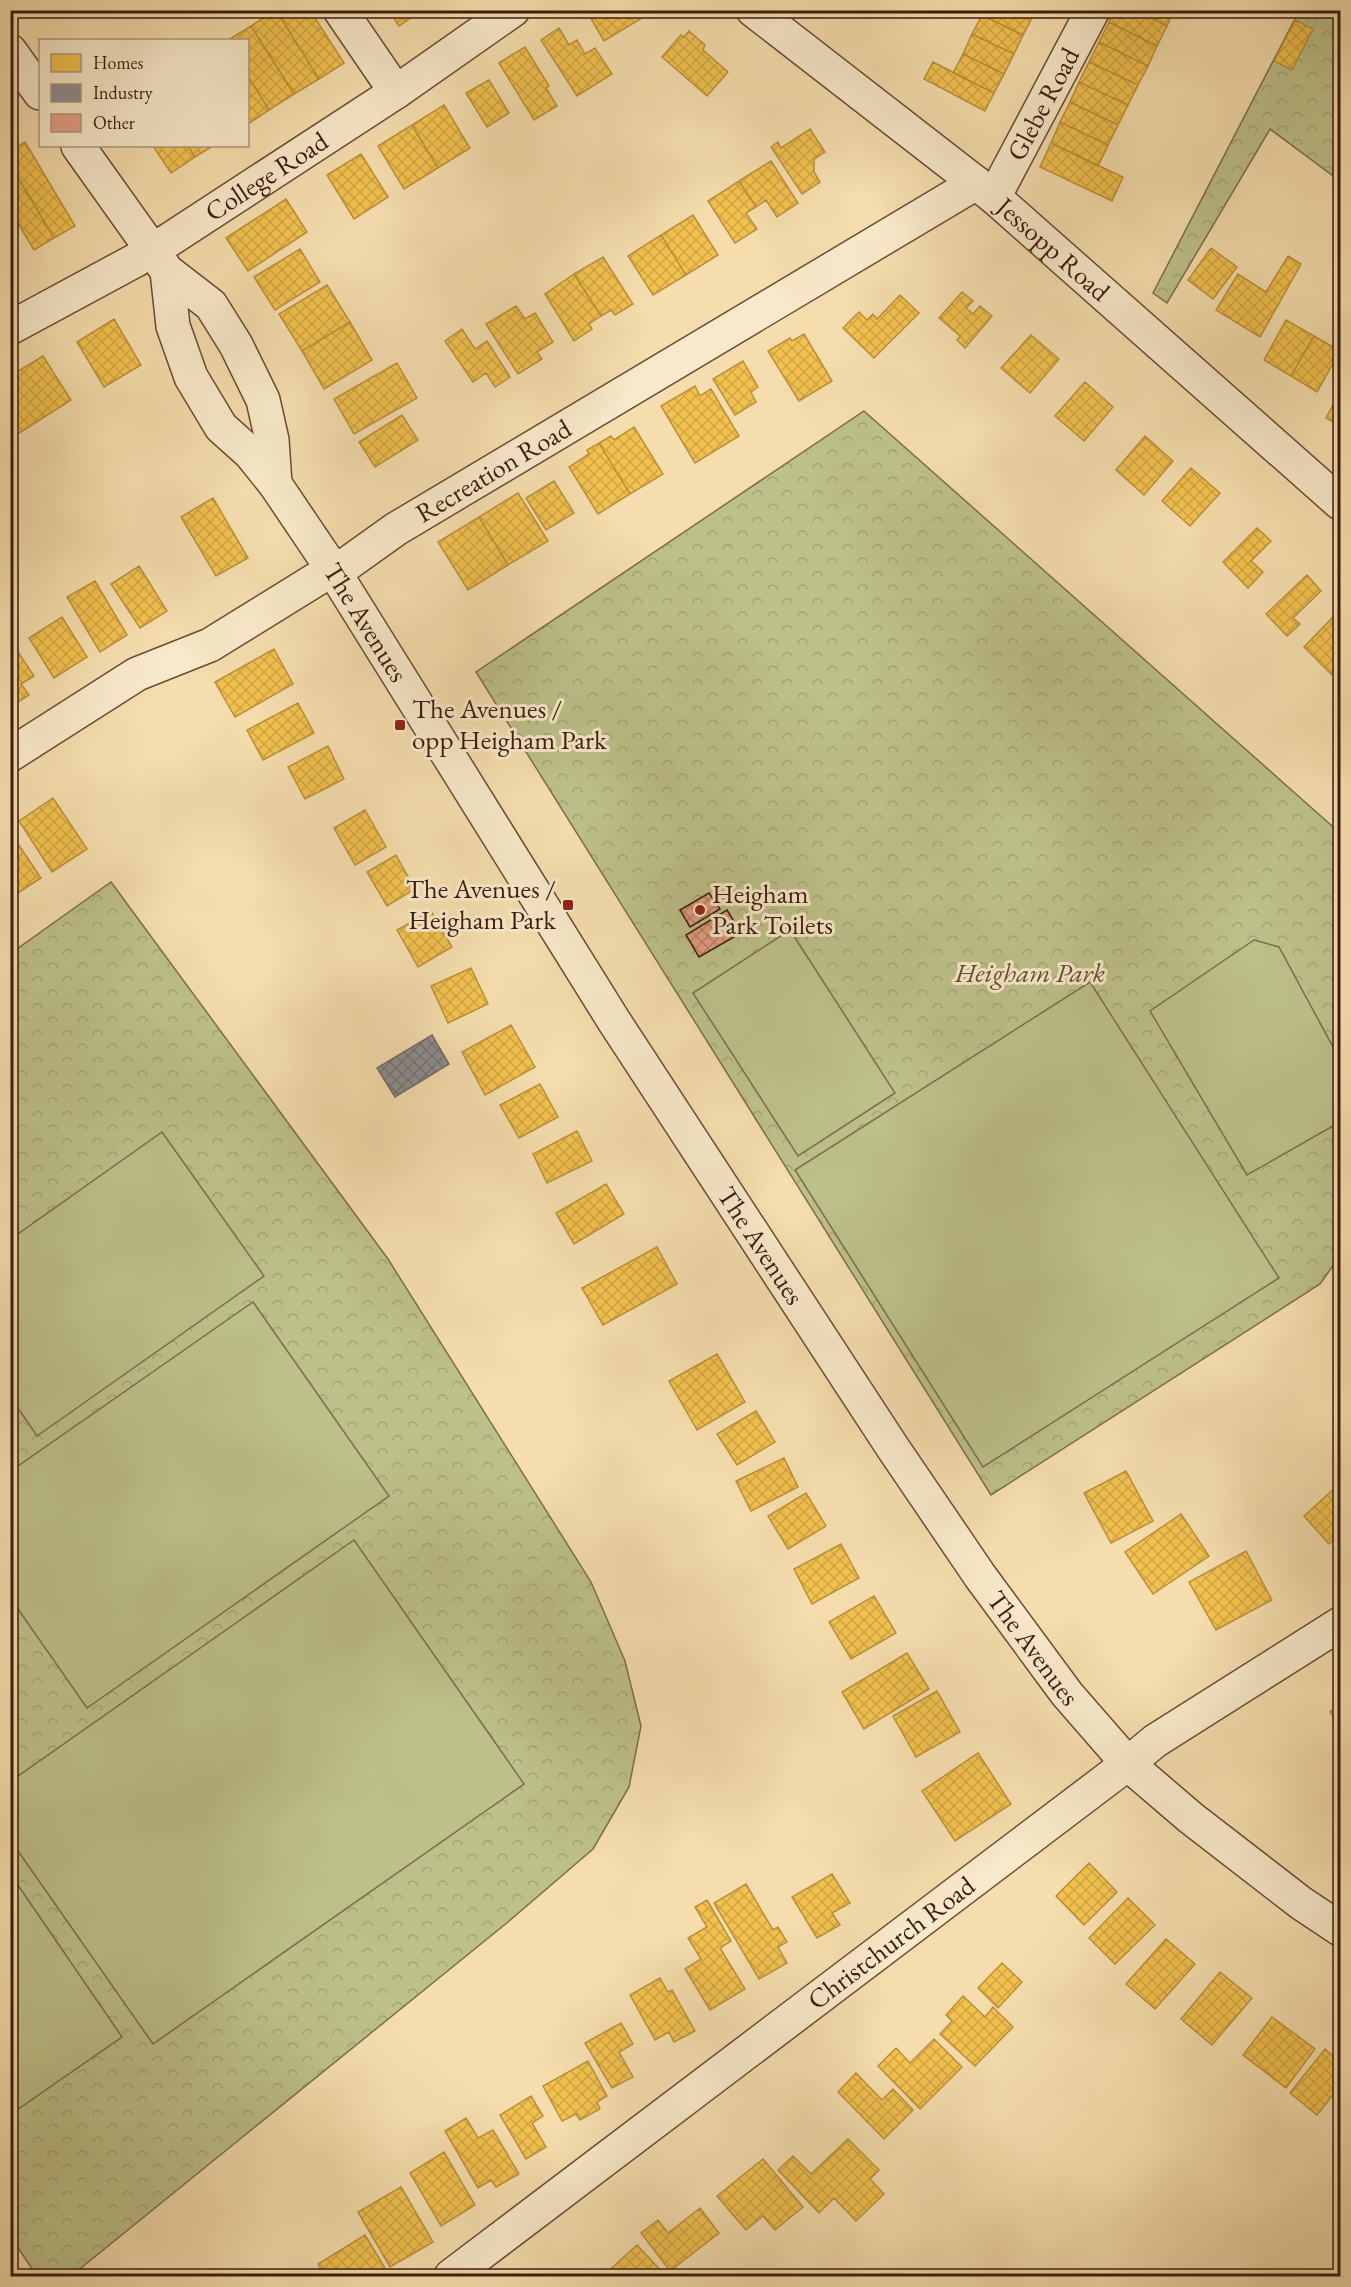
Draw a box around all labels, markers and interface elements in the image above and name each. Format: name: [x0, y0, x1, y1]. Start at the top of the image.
legend: [39, 39, 249, 147]
street label: Glebe Road: [998, 41, 1087, 167]
text: Homes: [93, 51, 144, 74]
text: Industry: [93, 81, 153, 104]
text: Other: [93, 111, 135, 134]
street label: College Road: [198, 123, 335, 229]
street label: Jessopp Road: [988, 188, 1118, 309]
street label: Recreation Road: [409, 410, 578, 530]
street label: The Avenues: [316, 556, 416, 688]
place label: The Avenues / opp Heigham Park: [412, 691, 607, 757]
marker: The Avenues / opp Heigham Park: [393, 718, 407, 732]
place label: The Avenues / Heigham Park: [406, 871, 556, 937]
place label: Heigham Park Toilets: [712, 876, 833, 942]
marker: The Avenues / Heigham Park: [561, 898, 575, 912]
marker: Heigham Park Toilets: [693, 903, 707, 917]
park label: Heigham Park: [954, 955, 1105, 990]
street label: The Avenues: [710, 1180, 813, 1311]
street label: The Avenues: [980, 1583, 1087, 1713]
street label: Christchurch Road: [800, 1868, 982, 2017]

